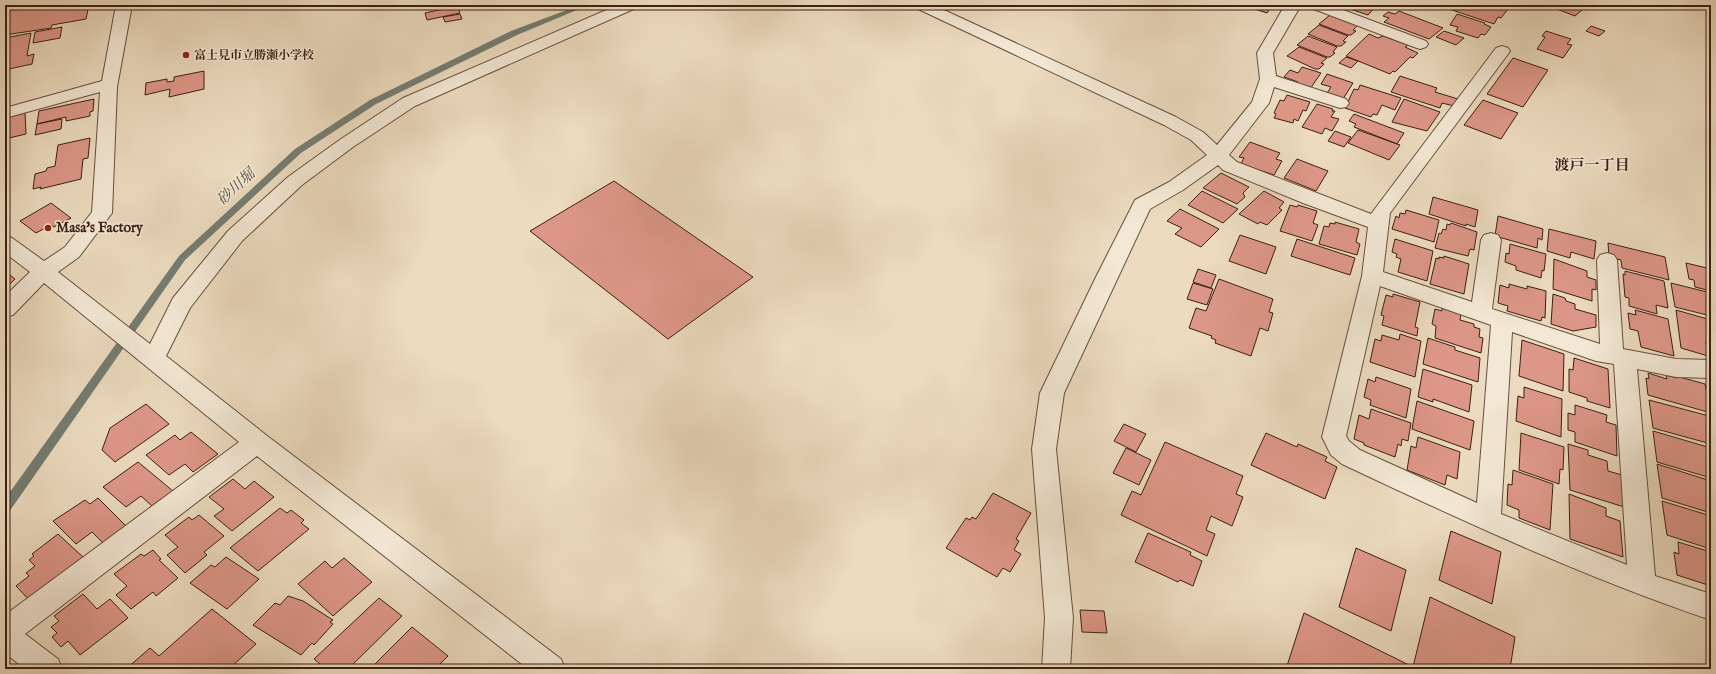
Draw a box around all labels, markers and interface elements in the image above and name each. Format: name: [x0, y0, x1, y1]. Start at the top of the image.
place label: 富士見市立勝瀬小学校: [194, 48, 314, 63]
marker: 富士見市立勝瀬小学校: [181, 50, 191, 60]
district label: 渡戸一丁目: [1554, 156, 1630, 175]
water label: 砂川堀: [213, 163, 261, 209]
place label: Masa's Factory: [56, 219, 144, 237]
marker: Masa's Factory: [43, 223, 53, 233]

